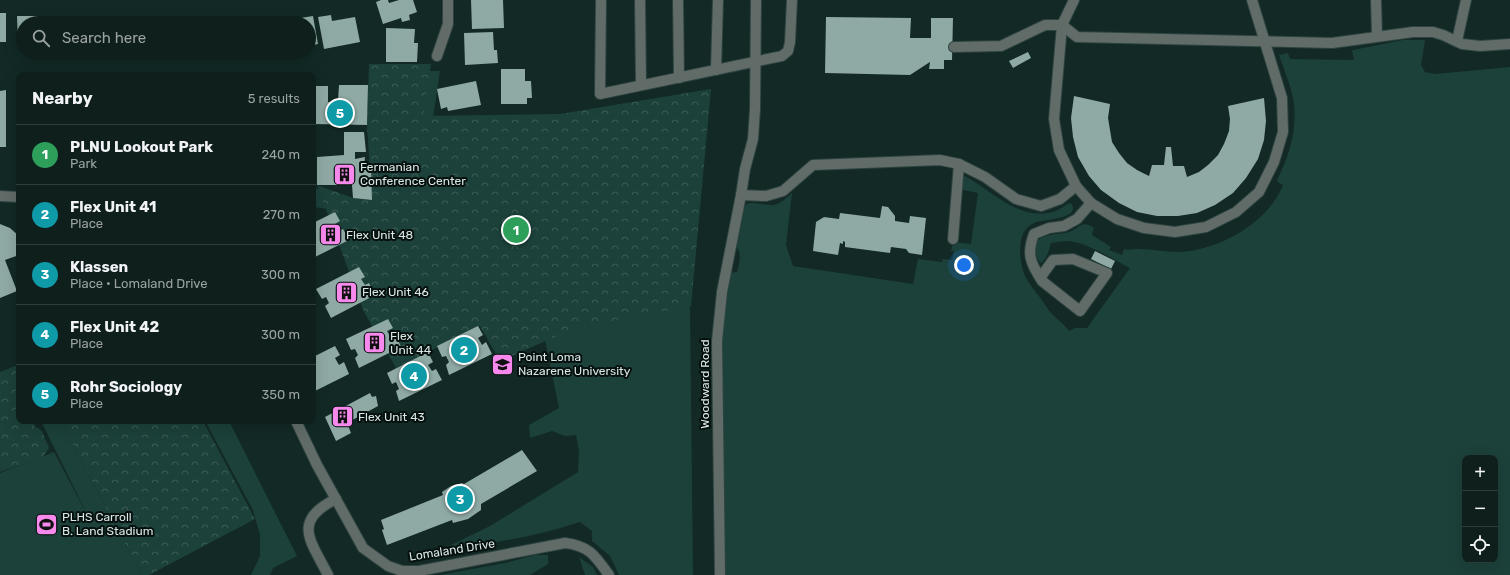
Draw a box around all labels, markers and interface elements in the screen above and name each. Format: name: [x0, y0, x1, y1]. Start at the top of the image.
search box: [16, 16, 316, 60]
icon: search: [30, 27, 52, 49]
text: Search here: [62, 29, 146, 47]
text: Nearby: [32, 88, 93, 108]
text: 5 results: [248, 91, 300, 106]
pin: 5: [327, 98, 353, 128]
text: PLNU Lookout Park: [70, 138, 213, 156]
text: 1: [42, 147, 48, 162]
text: 240 m: [261, 147, 300, 162]
text: Park: [70, 156, 97, 171]
place label: Fermanian Conference Center: [360, 160, 466, 188]
building icon: Fermanian Conference Center: [331, 161, 357, 187]
text: Flex Unit 41: [70, 198, 157, 216]
text: 2: [41, 207, 49, 222]
text: 270 m: [263, 207, 300, 222]
pin: 1: [503, 215, 529, 245]
text: Place: [70, 216, 103, 231]
building icon: Flex Unit 48: [317, 222, 343, 248]
place label: Flex Unit 48: [346, 228, 413, 242]
your location: [954, 255, 974, 275]
text: Klassen: [70, 258, 128, 276]
text: 3: [41, 267, 49, 282]
text: 300 m: [261, 267, 300, 282]
text: Place · Lomaland Drive: [70, 276, 208, 291]
building icon: Flex Unit 46: [333, 279, 359, 305]
place label: Flex Unit 46: [362, 285, 429, 299]
text: Flex Unit 42: [70, 318, 159, 336]
text: 4: [41, 327, 49, 342]
text: 300 m: [261, 327, 300, 342]
place label: Flex Unit 44: [390, 329, 432, 357]
building icon: Flex Unit 44: [361, 330, 387, 356]
pin: 2: [451, 335, 477, 365]
text: Place: [70, 336, 103, 351]
street label: Woodward Road: [698, 339, 712, 429]
place label: Point Loma Nazarene University: [518, 350, 631, 378]
school or university icon: Point Loma Nazarene University: [489, 351, 515, 377]
pin: 4: [401, 361, 427, 391]
text: Rohr Sociology: [70, 378, 182, 396]
text: 5: [41, 387, 49, 402]
text: 350 m: [261, 387, 300, 402]
text: Place: [70, 396, 103, 411]
building icon: Flex Unit 43: [329, 404, 355, 430]
place label: Flex Unit 43: [358, 410, 425, 424]
map controls: [1462, 455, 1498, 563]
button: +: [1462, 455, 1498, 491]
pin: 3: [447, 484, 473, 514]
button: −: [1462, 491, 1498, 527]
place label: PLHS Carroll B. Land Stadium: [62, 510, 153, 538]
sports icon: PLHS Carroll B. Land Stadium: [33, 511, 59, 537]
button: locate: [1462, 527, 1498, 563]
street label: Lomaland Drive: [408, 536, 496, 564]

